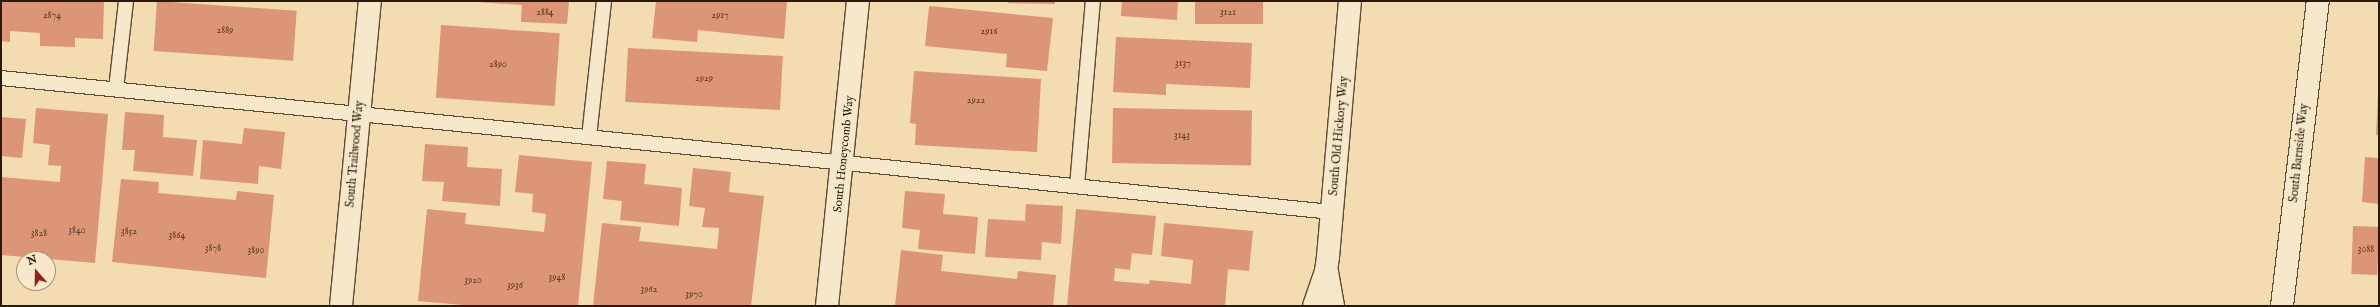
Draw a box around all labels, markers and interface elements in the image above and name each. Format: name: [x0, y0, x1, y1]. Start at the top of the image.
house number: 2884: [536, 7, 554, 19]
house number: 3121: [1220, 7, 1236, 19]
house number: 2874: [43, 10, 61, 22]
house number: 2917: [711, 10, 729, 22]
house number: 2889: [217, 25, 233, 37]
house number: 2916: [981, 26, 997, 38]
house number: 3137: [1175, 58, 1191, 70]
house number: 2890: [489, 59, 507, 71]
house number: 2929: [695, 73, 713, 85]
street label: South Old Hickory Way: [1327, 76, 1351, 196]
street label: South Honeycomb Way: [831, 95, 857, 213]
house number: 2922: [967, 95, 985, 107]
street label: South Trailwood Way: [343, 100, 367, 208]
street label: South Barnside Way: [2287, 103, 2311, 203]
house number: 3143: [1174, 130, 1190, 142]
house number: 3840: [68, 225, 86, 237]
house number: 3852: [121, 226, 137, 238]
house number: 3828: [31, 228, 47, 240]
house number: 3864: [169, 230, 185, 242]
house number: 3878: [205, 243, 221, 255]
house number: 3088: [2358, 244, 2374, 256]
house number: 3890: [248, 245, 264, 257]
north arrow: [16, 251, 56, 291]
text: N: [25, 252, 39, 269]
house number: 3948: [549, 272, 565, 284]
house number: 3920: [464, 275, 482, 287]
house number: 3936: [507, 280, 523, 292]
house number: 3962: [640, 284, 658, 296]
house number: 3970: [685, 289, 703, 301]

